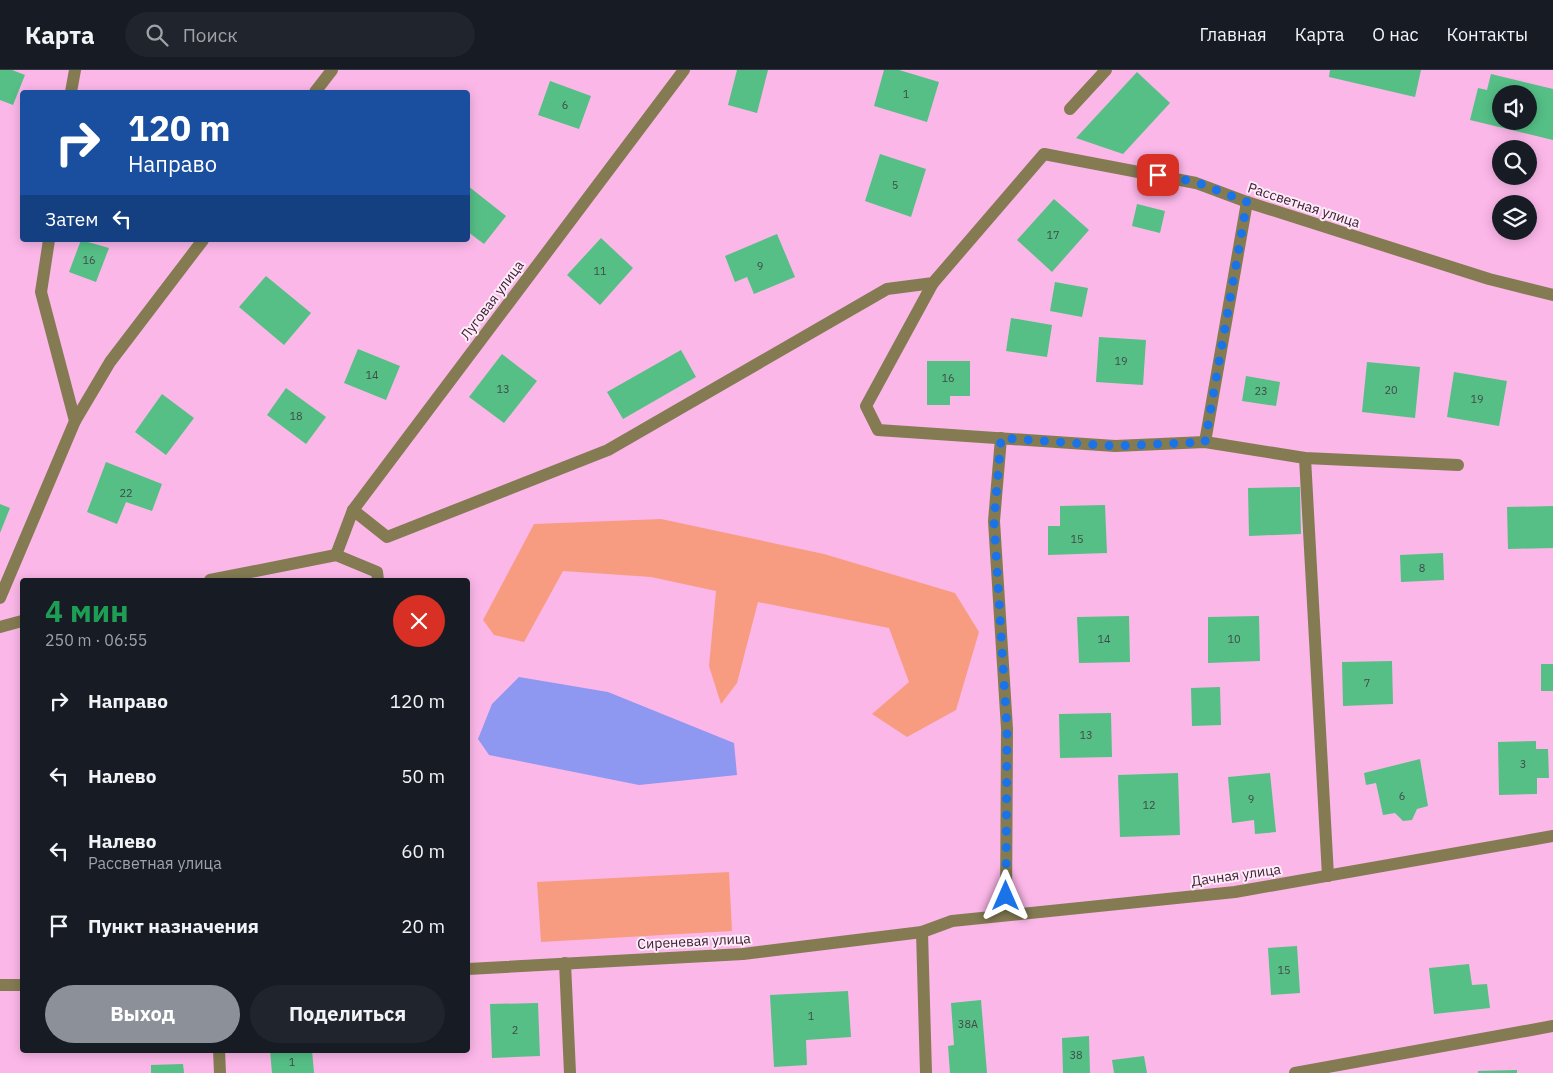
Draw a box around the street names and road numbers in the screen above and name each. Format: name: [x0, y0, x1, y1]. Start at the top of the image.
street label: Рассветная улица: [1246, 178, 1363, 232]
street label: Луговая улица: [456, 256, 528, 343]
street label: Дачная улица: [1190, 860, 1282, 890]
street label: Сиреневая улица: [637, 929, 752, 953]

